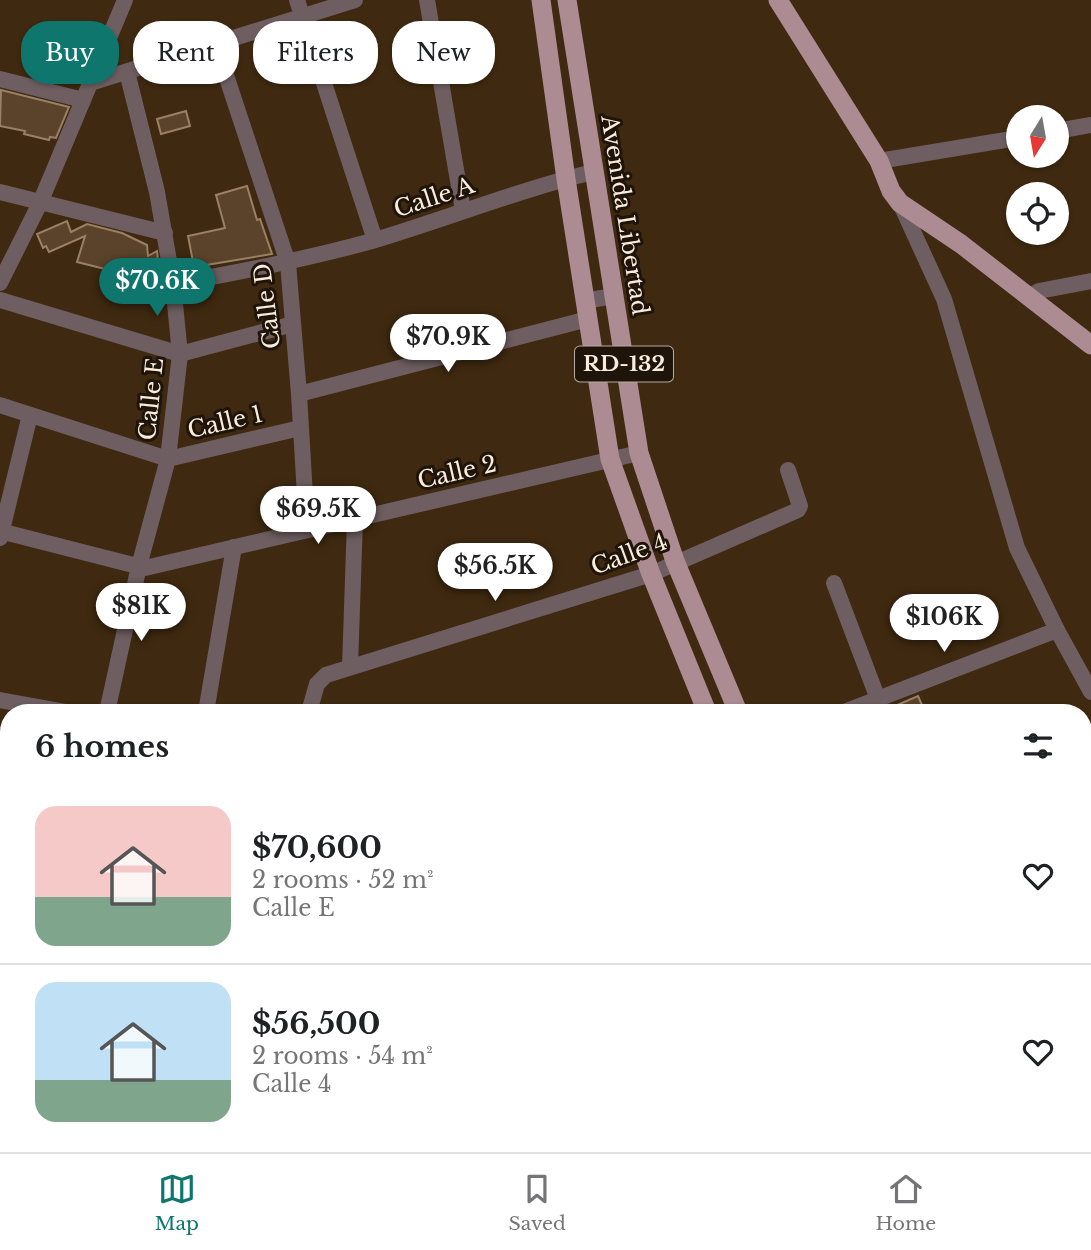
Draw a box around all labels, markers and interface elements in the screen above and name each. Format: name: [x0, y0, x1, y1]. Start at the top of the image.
chip: Buy: [21, 21, 119, 84]
chip: Rent: [133, 21, 239, 84]
chip: Filters: [253, 21, 378, 84]
chip: New: [392, 21, 495, 84]
north arrow: [1006, 105, 1069, 168]
map controls: [1006, 105, 1069, 245]
street label: Avenida Libertad: [595, 112, 655, 317]
street label: Calle A: [390, 171, 479, 223]
button: locate: [1006, 182, 1069, 245]
pin: $70.6K: [100, 258, 214, 318]
street label: Calle D: [248, 261, 286, 351]
text: $70.6K: [115, 267, 199, 295]
pin: $70.9K: [391, 314, 505, 374]
text: $70.9K: [406, 323, 490, 351]
road number: RD-132: [575, 346, 673, 382]
street label: Calle E: [133, 356, 169, 442]
street label: Calle 1: [185, 400, 265, 444]
street label: Calle 2: [415, 449, 499, 495]
pin: $69.5K: [261, 486, 375, 546]
text: $69.5K: [276, 495, 360, 523]
street label: Calle 4: [587, 527, 671, 581]
pin: $56.5K: [438, 544, 552, 603]
text: $56.5K: [454, 552, 536, 580]
pin: $81K: [100, 584, 182, 643]
text: $81K: [112, 592, 170, 620]
pin: $106K: [895, 594, 993, 654]
text: $106K: [906, 603, 982, 631]
icon: filters: [1019, 727, 1057, 765]
text: 6 homes: [35, 728, 169, 765]
text: $70,600: [252, 829, 382, 866]
icon: home: [91, 834, 175, 918]
icon: heart: [1019, 857, 1057, 895]
text: 2 rooms · 52 m²: [252, 866, 434, 894]
text: Calle E: [252, 894, 335, 922]
text: $56,500: [252, 1005, 380, 1042]
icon: home: [91, 1010, 175, 1094]
icon: heart: [1019, 1033, 1057, 1071]
text: 2 rooms · 54 m²: [252, 1042, 433, 1070]
text: Calle 4: [252, 1070, 331, 1098]
tab: Map: [155, 1170, 199, 1235]
tab: Saved: [509, 1170, 566, 1235]
tab: Home: [875, 1170, 936, 1235]

